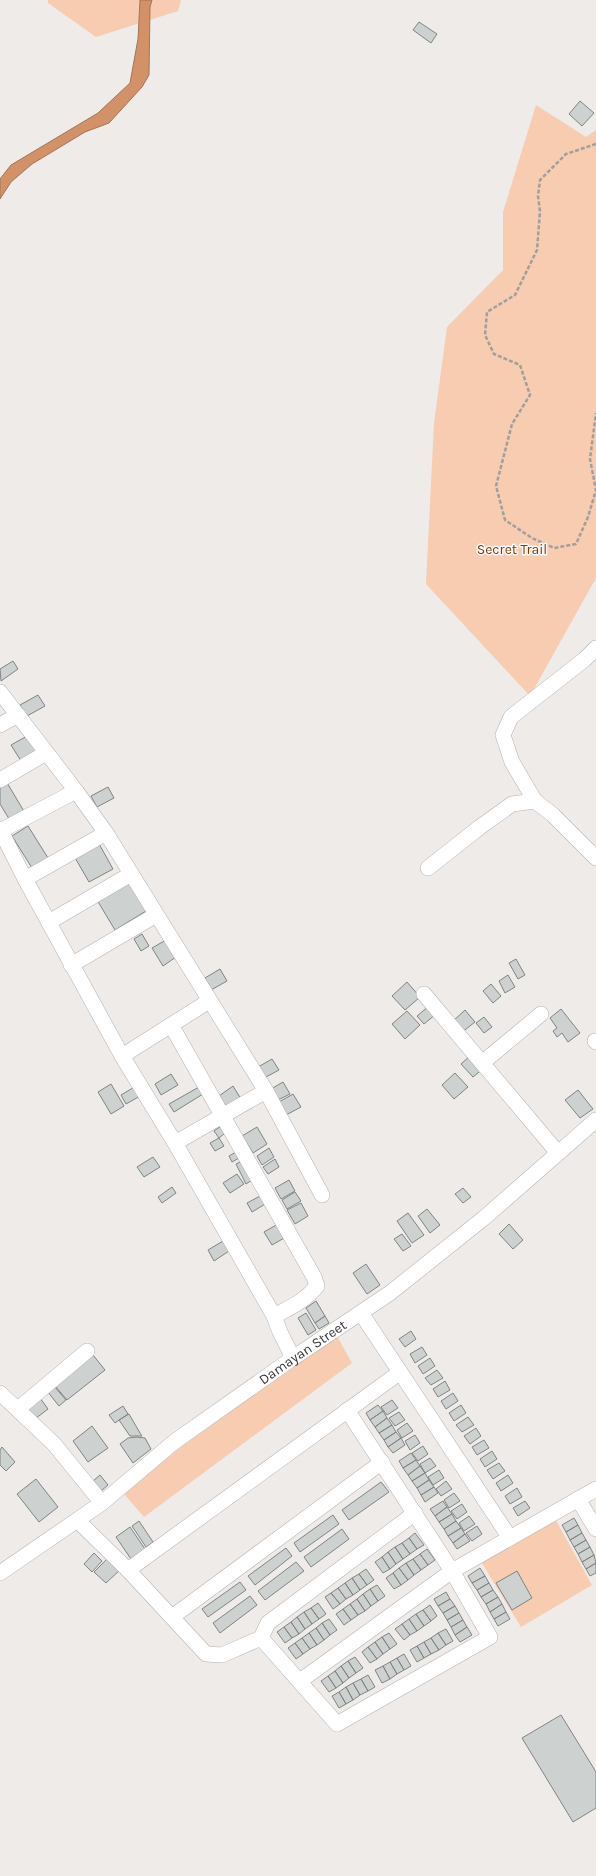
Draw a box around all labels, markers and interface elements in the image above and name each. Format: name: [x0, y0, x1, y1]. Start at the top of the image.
park label: Secret Trail: [477, 541, 547, 558]
street label: Damayan Street: [256, 1316, 350, 1388]

